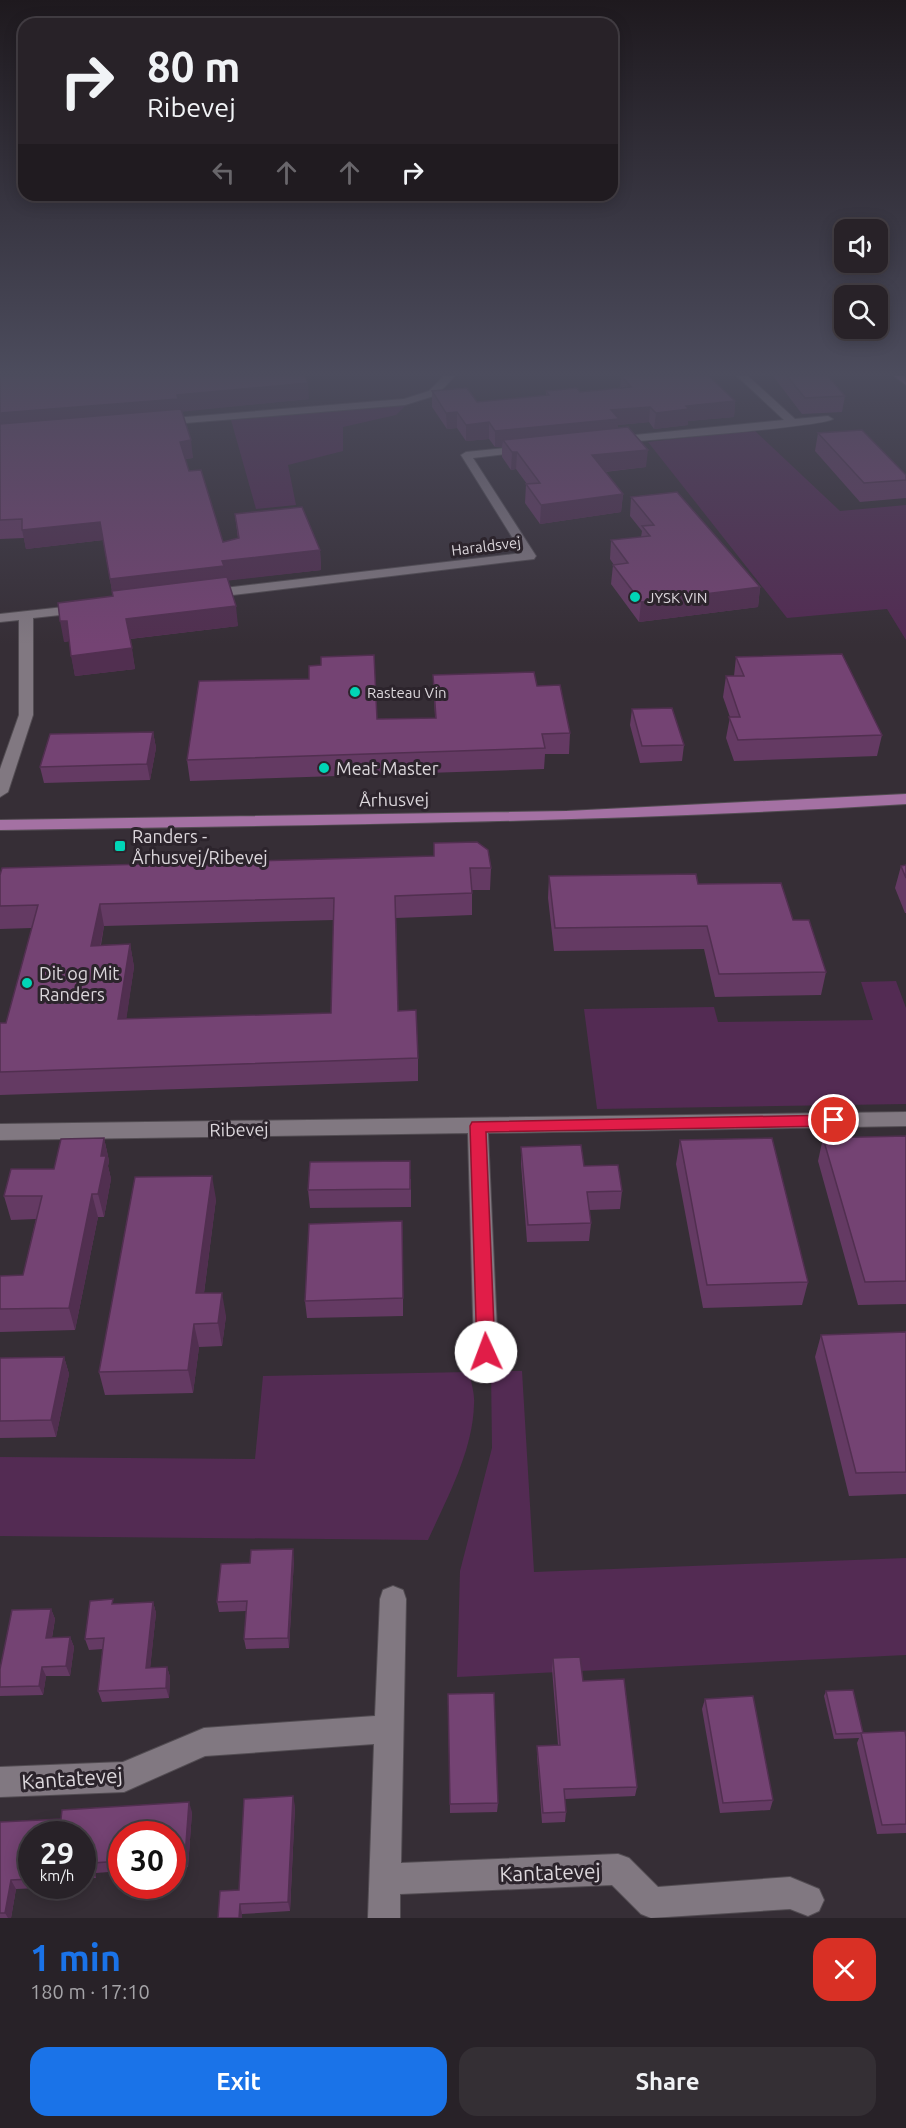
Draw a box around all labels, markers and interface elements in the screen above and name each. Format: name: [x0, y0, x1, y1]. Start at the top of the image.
icon: right: [48, 42, 126, 120]
text: 80 m: [147, 43, 241, 90]
text: Ribevej: [147, 92, 236, 122]
icon: left: [207, 156, 240, 189]
icon: ahead: [270, 156, 303, 189]
icon: ahead: [333, 156, 366, 189]
icon: right: [396, 156, 429, 189]
map controls: [834, 219, 888, 339]
button: sound: [834, 219, 888, 273]
button: search: [834, 285, 888, 339]
street label: Haraldsvej: [450, 533, 522, 559]
place label: JYSK VIN: [647, 589, 708, 606]
marker: JYSK VIN: [628, 590, 642, 604]
place label: Rasteau Vin: [367, 684, 447, 701]
marker: Rasteau Vin: [348, 685, 362, 699]
place label: Meat Master: [336, 758, 439, 778]
marker: Meat Master: [317, 761, 331, 775]
street label: Århusvej: [359, 788, 429, 810]
place label: Randers - Århusvej/Ribevej: [132, 826, 268, 867]
marker: Randers - Århusvej/Ribevej: [113, 839, 127, 853]
place label: Dit og Mit Randers: [39, 963, 119, 1004]
marker: Dit og Mit Randers: [20, 976, 34, 990]
pin: [808, 1094, 859, 1145]
icon: arrive: [817, 1103, 850, 1136]
street label: Ribevej: [209, 1118, 269, 1140]
position arrow: [454, 1320, 518, 1384]
street label: Kantatevej: [21, 1762, 123, 1794]
speed limit sign: 30: [108, 1821, 186, 1899]
text: 29: [40, 1836, 74, 1870]
street label: Kantatevej: [499, 1858, 601, 1886]
text: km/h: [40, 1867, 74, 1884]
text: 1 min: [30, 1937, 121, 1978]
button: close: [813, 1938, 876, 2001]
text: 180 m · 17:10: [30, 1980, 150, 2003]
button: Exit: [30, 2047, 447, 2116]
button: Share: [459, 2047, 876, 2116]

